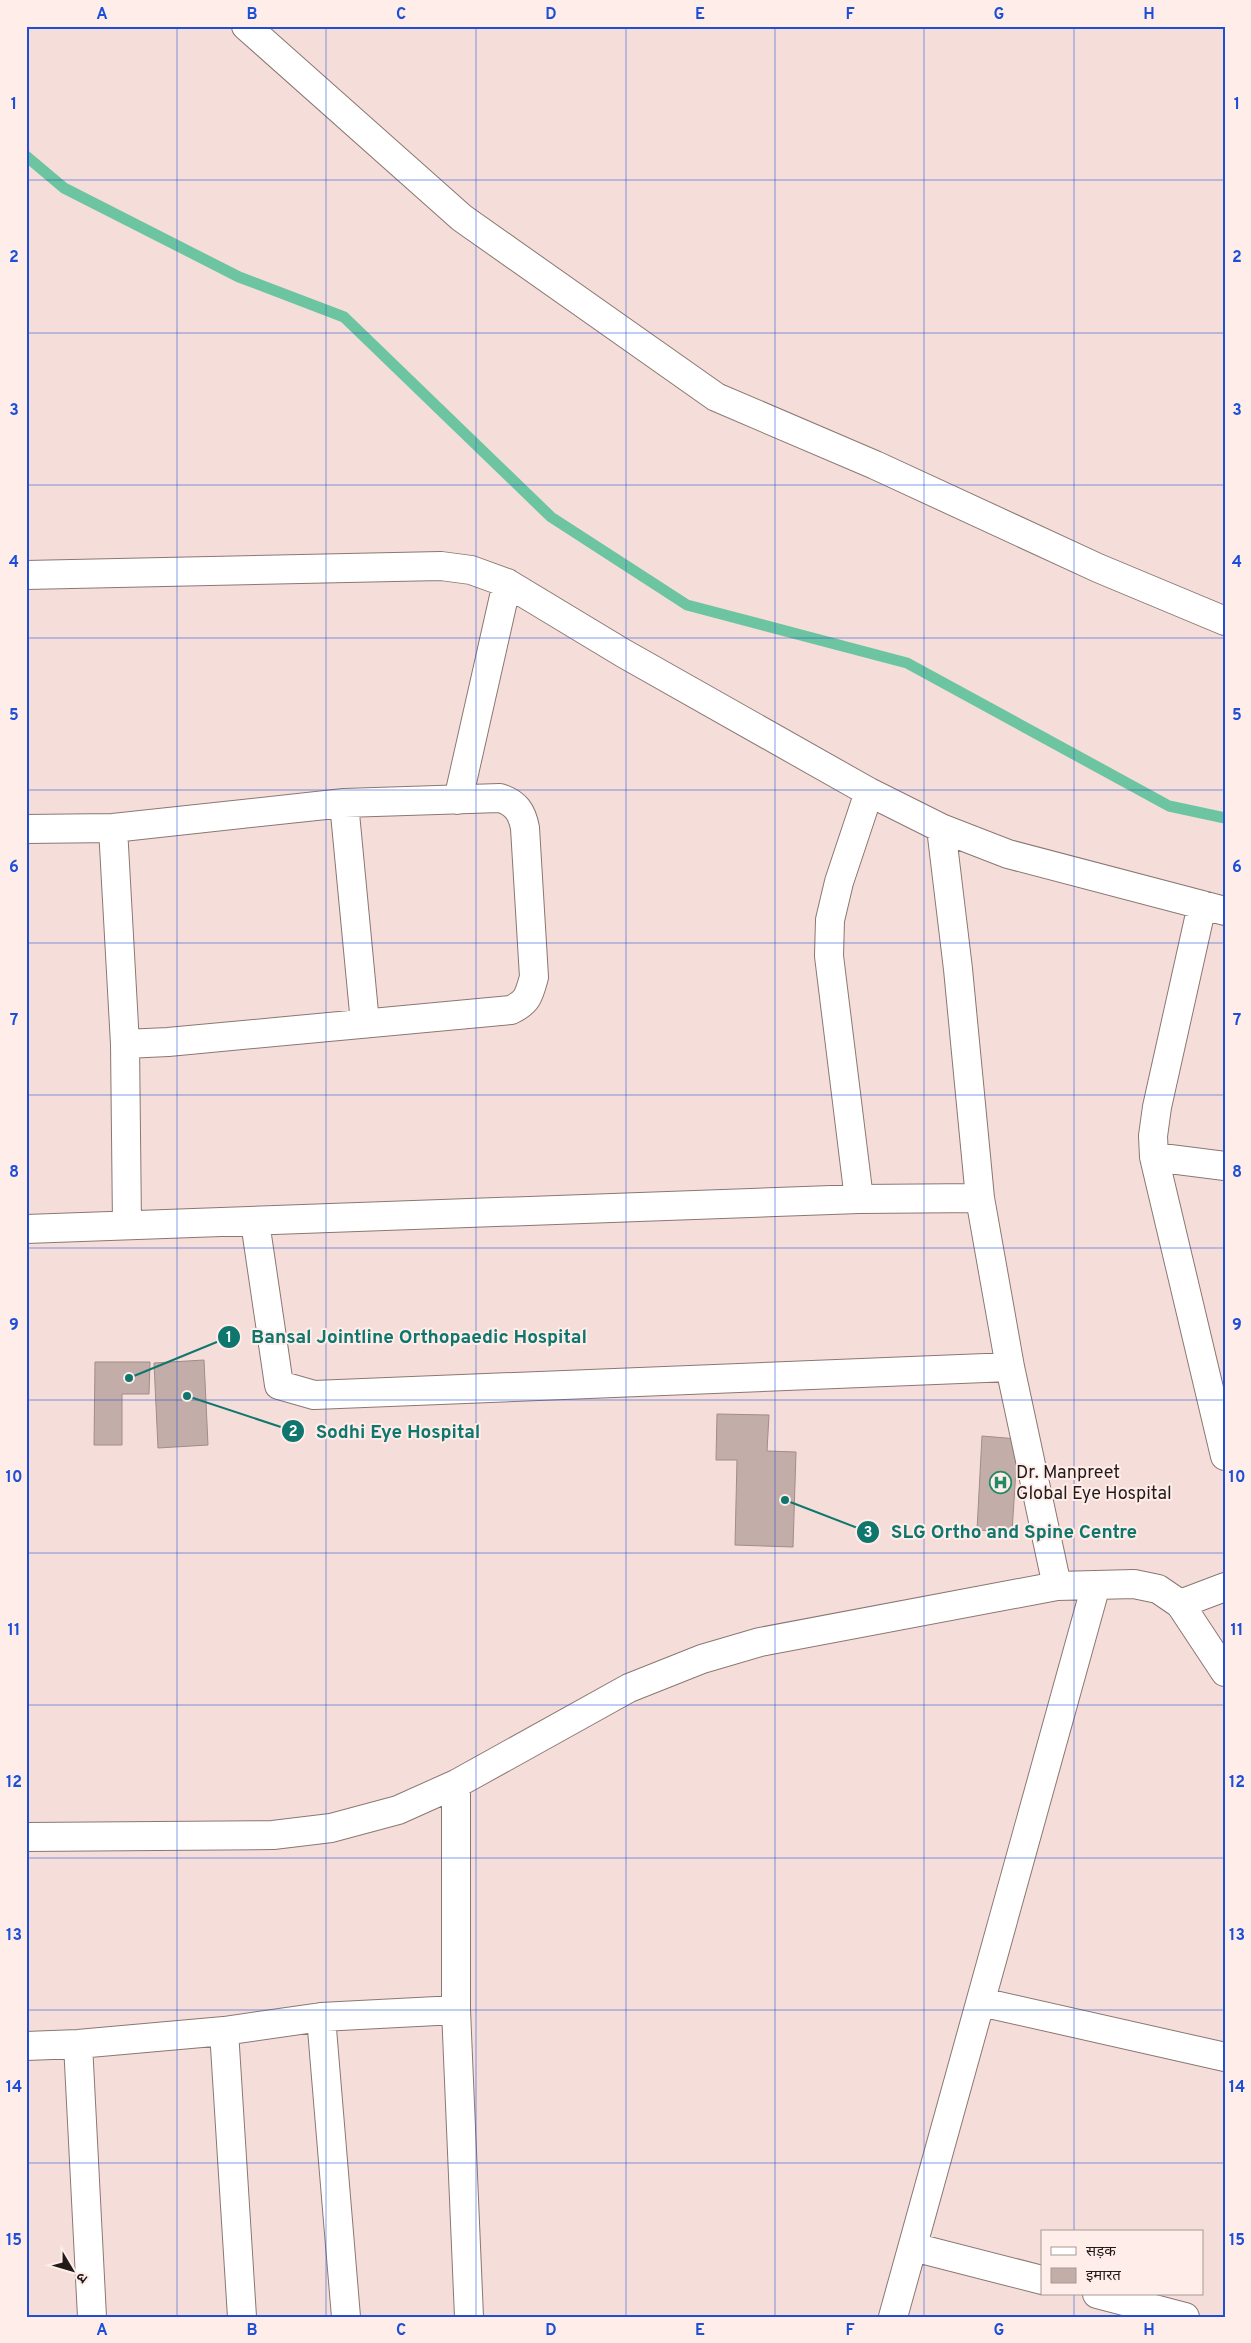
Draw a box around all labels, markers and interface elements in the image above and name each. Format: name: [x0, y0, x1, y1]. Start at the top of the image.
text: A: [96, 5, 108, 25]
text: B: [246, 5, 258, 25]
text: C: [396, 5, 406, 25]
text: D: [545, 5, 557, 25]
text: E: [695, 5, 705, 25]
text: F: [845, 5, 855, 25]
text: G: [994, 5, 1004, 25]
text: H: [1143, 5, 1155, 25]
text: 1: [11, 95, 17, 115]
text: 1: [1234, 95, 1240, 115]
text: 2: [9, 248, 19, 268]
text: 2: [1232, 248, 1242, 268]
text: 3: [9, 401, 19, 421]
text: 3: [1232, 401, 1242, 421]
text: 4: [9, 553, 19, 573]
text: 4: [1232, 553, 1242, 573]
text: 5: [9, 706, 19, 726]
text: 5: [1232, 706, 1242, 726]
text: 6: [9, 858, 19, 878]
text: 6: [1232, 858, 1242, 878]
text: 7: [10, 1011, 18, 1031]
text: 7: [1233, 1011, 1241, 1031]
text: 8: [9, 1163, 19, 1183]
text: 8: [1232, 1163, 1242, 1183]
text: 9: [9, 1316, 19, 1336]
text: 9: [1232, 1316, 1242, 1336]
callout: Bansal Jointline Orthopaedic Hospital: [216, 1320, 597, 1354]
text: Bansal Jointline Orthopaedic Hospital: [251, 1326, 587, 1350]
text: 1: [226, 1329, 232, 1348]
callout: Sodhi Eye Hospital: [281, 1414, 490, 1448]
text: Sodhi Eye Hospital: [316, 1421, 480, 1445]
text: 2: [288, 1423, 298, 1442]
place label: Dr. Manpreet Global Eye Hospital: [1016, 1462, 1172, 1506]
text: 10: [6, 1468, 22, 1488]
text: 10: [1229, 1468, 1245, 1488]
hospital icon: Dr. Manpreet Global Eye Hospital: [988, 1471, 1012, 1495]
callout: SLG Ortho and Spine Centre: [856, 1515, 1147, 1549]
text: SLG Ortho and Spine Centre: [891, 1521, 1137, 1545]
text: 3: [864, 1524, 873, 1543]
text: 11: [8, 1621, 20, 1641]
text: 11: [1231, 1621, 1243, 1641]
text: 12: [6, 1773, 22, 1793]
text: 12: [1229, 1773, 1245, 1793]
text: 13: [6, 1926, 22, 1946]
text: 13: [1229, 1926, 1245, 1946]
text: 14: [6, 2078, 22, 2098]
text: 14: [1229, 2078, 1245, 2098]
legend: [1041, 2230, 1204, 2296]
text: 15: [6, 2231, 22, 2251]
text: 15: [1229, 2231, 1245, 2251]
text: सड़क: [1086, 2243, 1116, 2262]
north arrow: [48, 2246, 98, 2296]
text: इमारत: [1086, 2267, 1121, 2286]
text: उ: [71, 2269, 90, 2286]
text: A: [96, 2321, 108, 2341]
text: B: [246, 2321, 258, 2341]
text: C: [396, 2321, 406, 2341]
text: D: [545, 2321, 557, 2341]
text: E: [695, 2321, 705, 2341]
text: F: [845, 2321, 855, 2341]
text: G: [994, 2321, 1004, 2341]
text: H: [1143, 2321, 1155, 2341]

